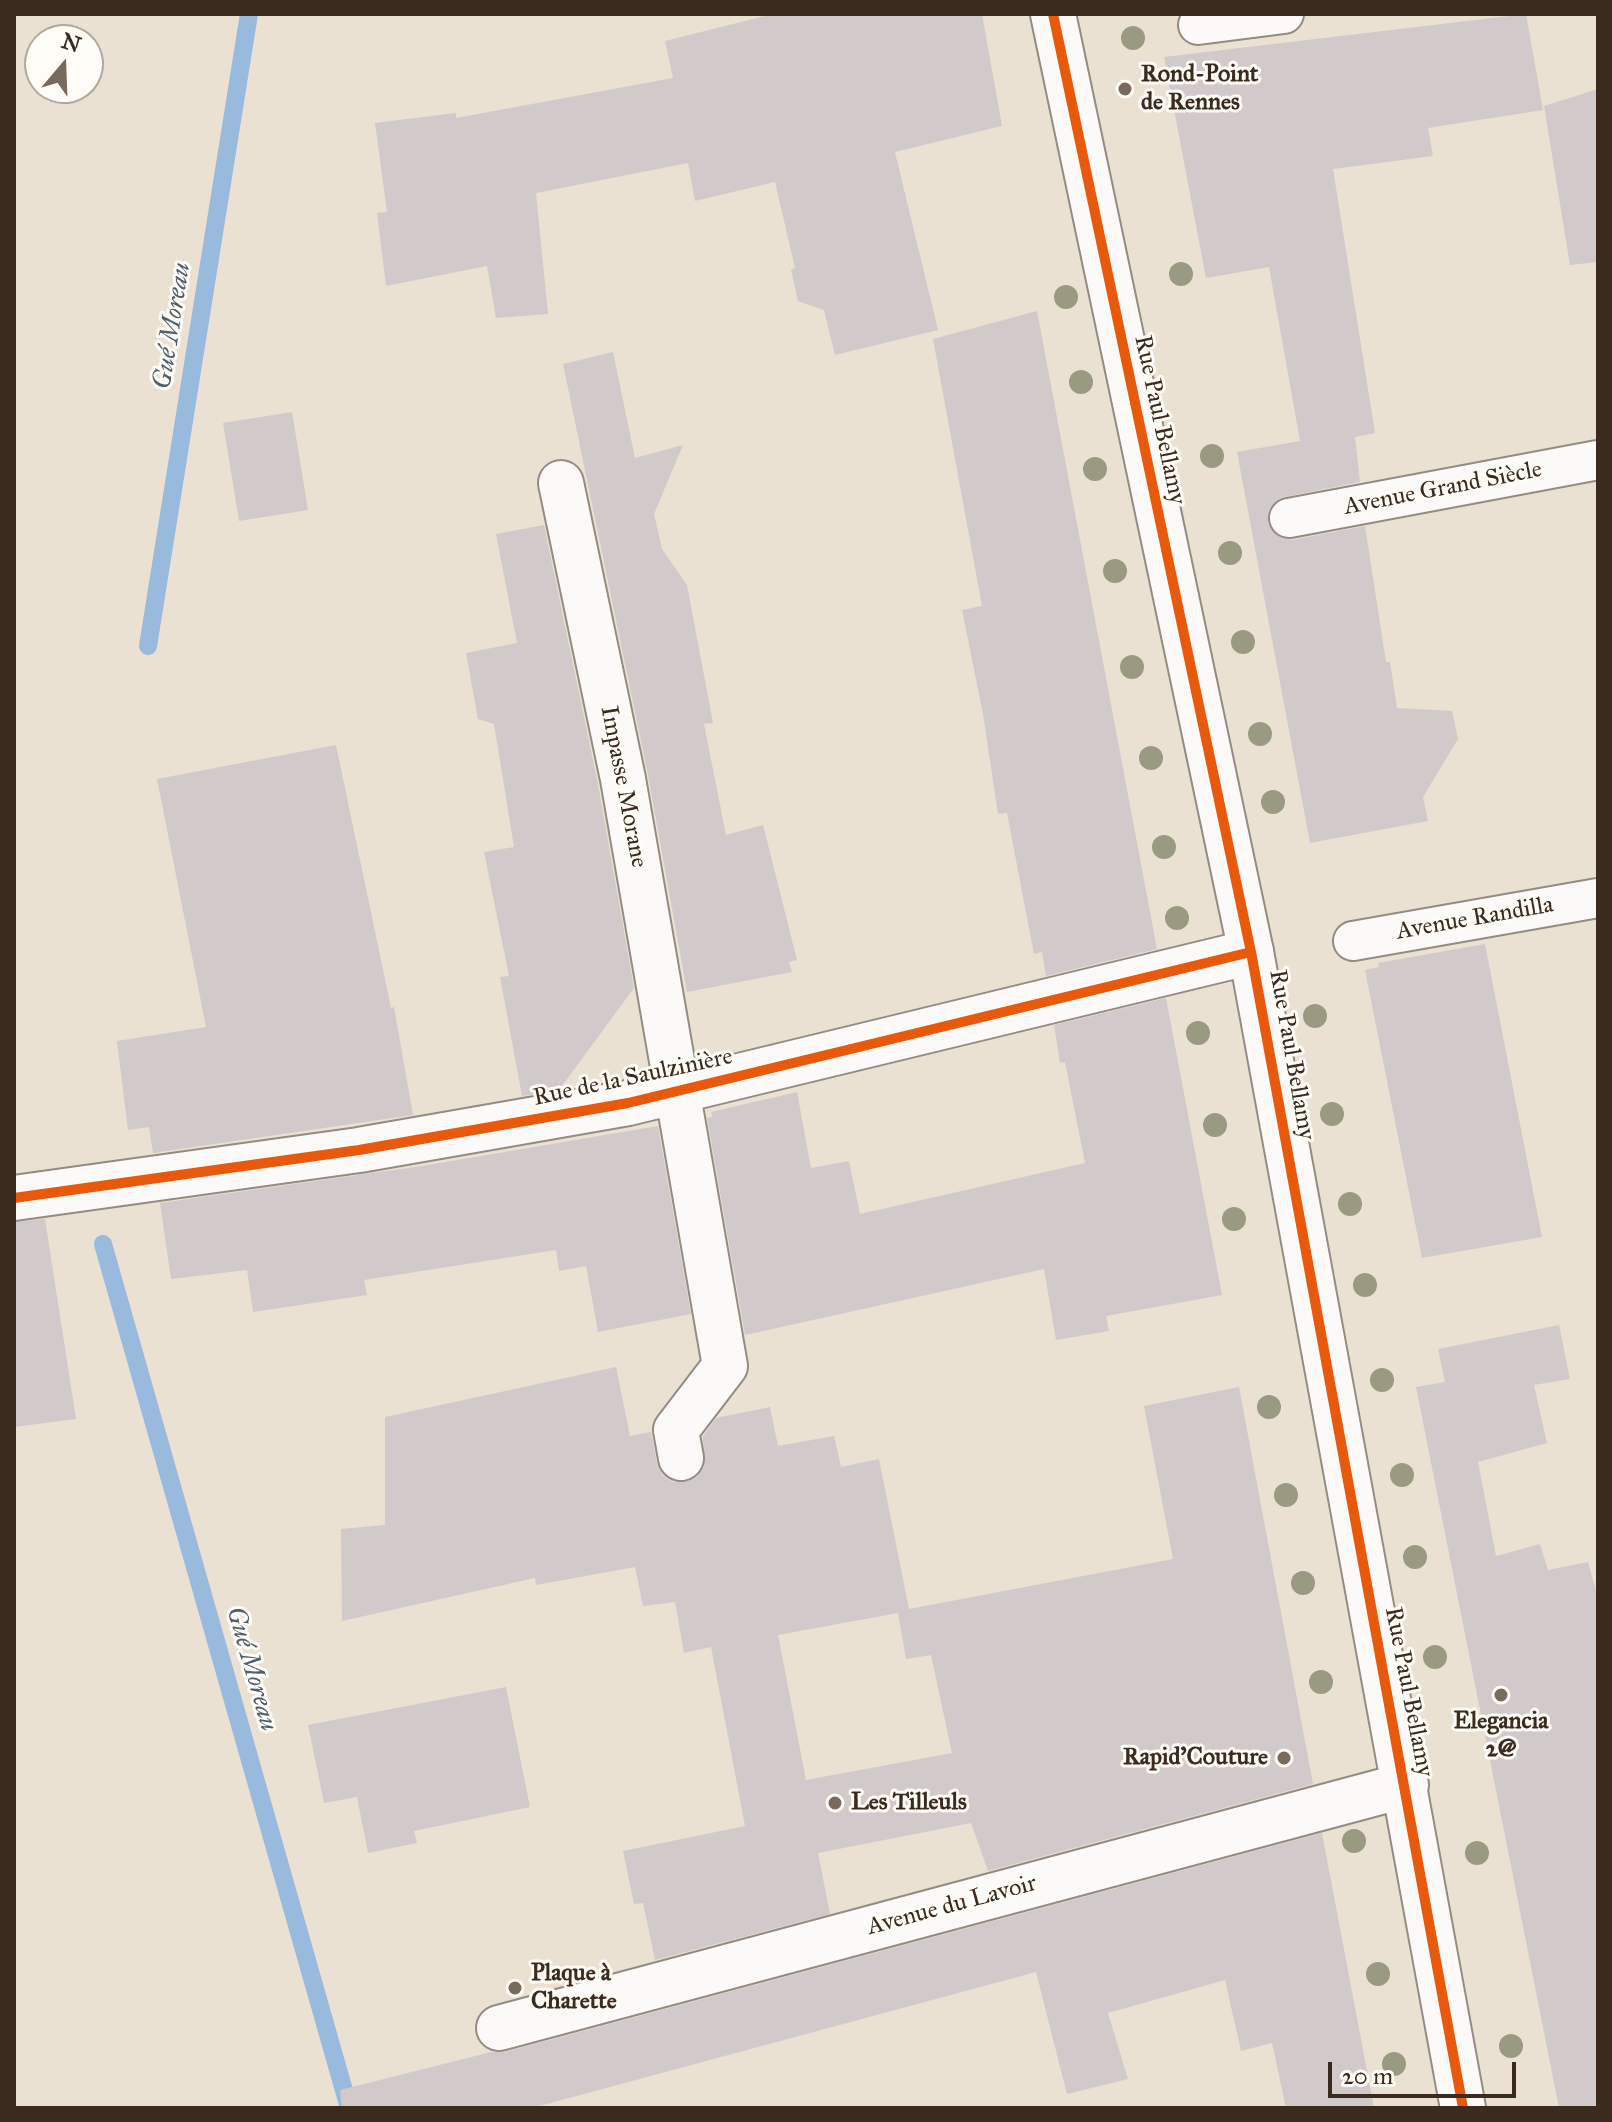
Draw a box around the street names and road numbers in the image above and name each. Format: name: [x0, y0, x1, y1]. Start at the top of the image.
street label: Rue Paul Bellamy: [1127, 333, 1191, 507]
street label: Avenue Grand Siècle: [1342, 456, 1544, 522]
street label: Impasse Morane: [593, 704, 653, 870]
street label: Avenue Randilla: [1394, 891, 1556, 947]
street label: Rue Paul Bellamy: [1262, 968, 1320, 1142]
street label: Rue de la Saulzinière: [531, 1043, 735, 1113]
street label: Rue Paul Bellamy: [1377, 1605, 1439, 1779]
street label: Avenue du Lavoir: [864, 1870, 1040, 1942]

